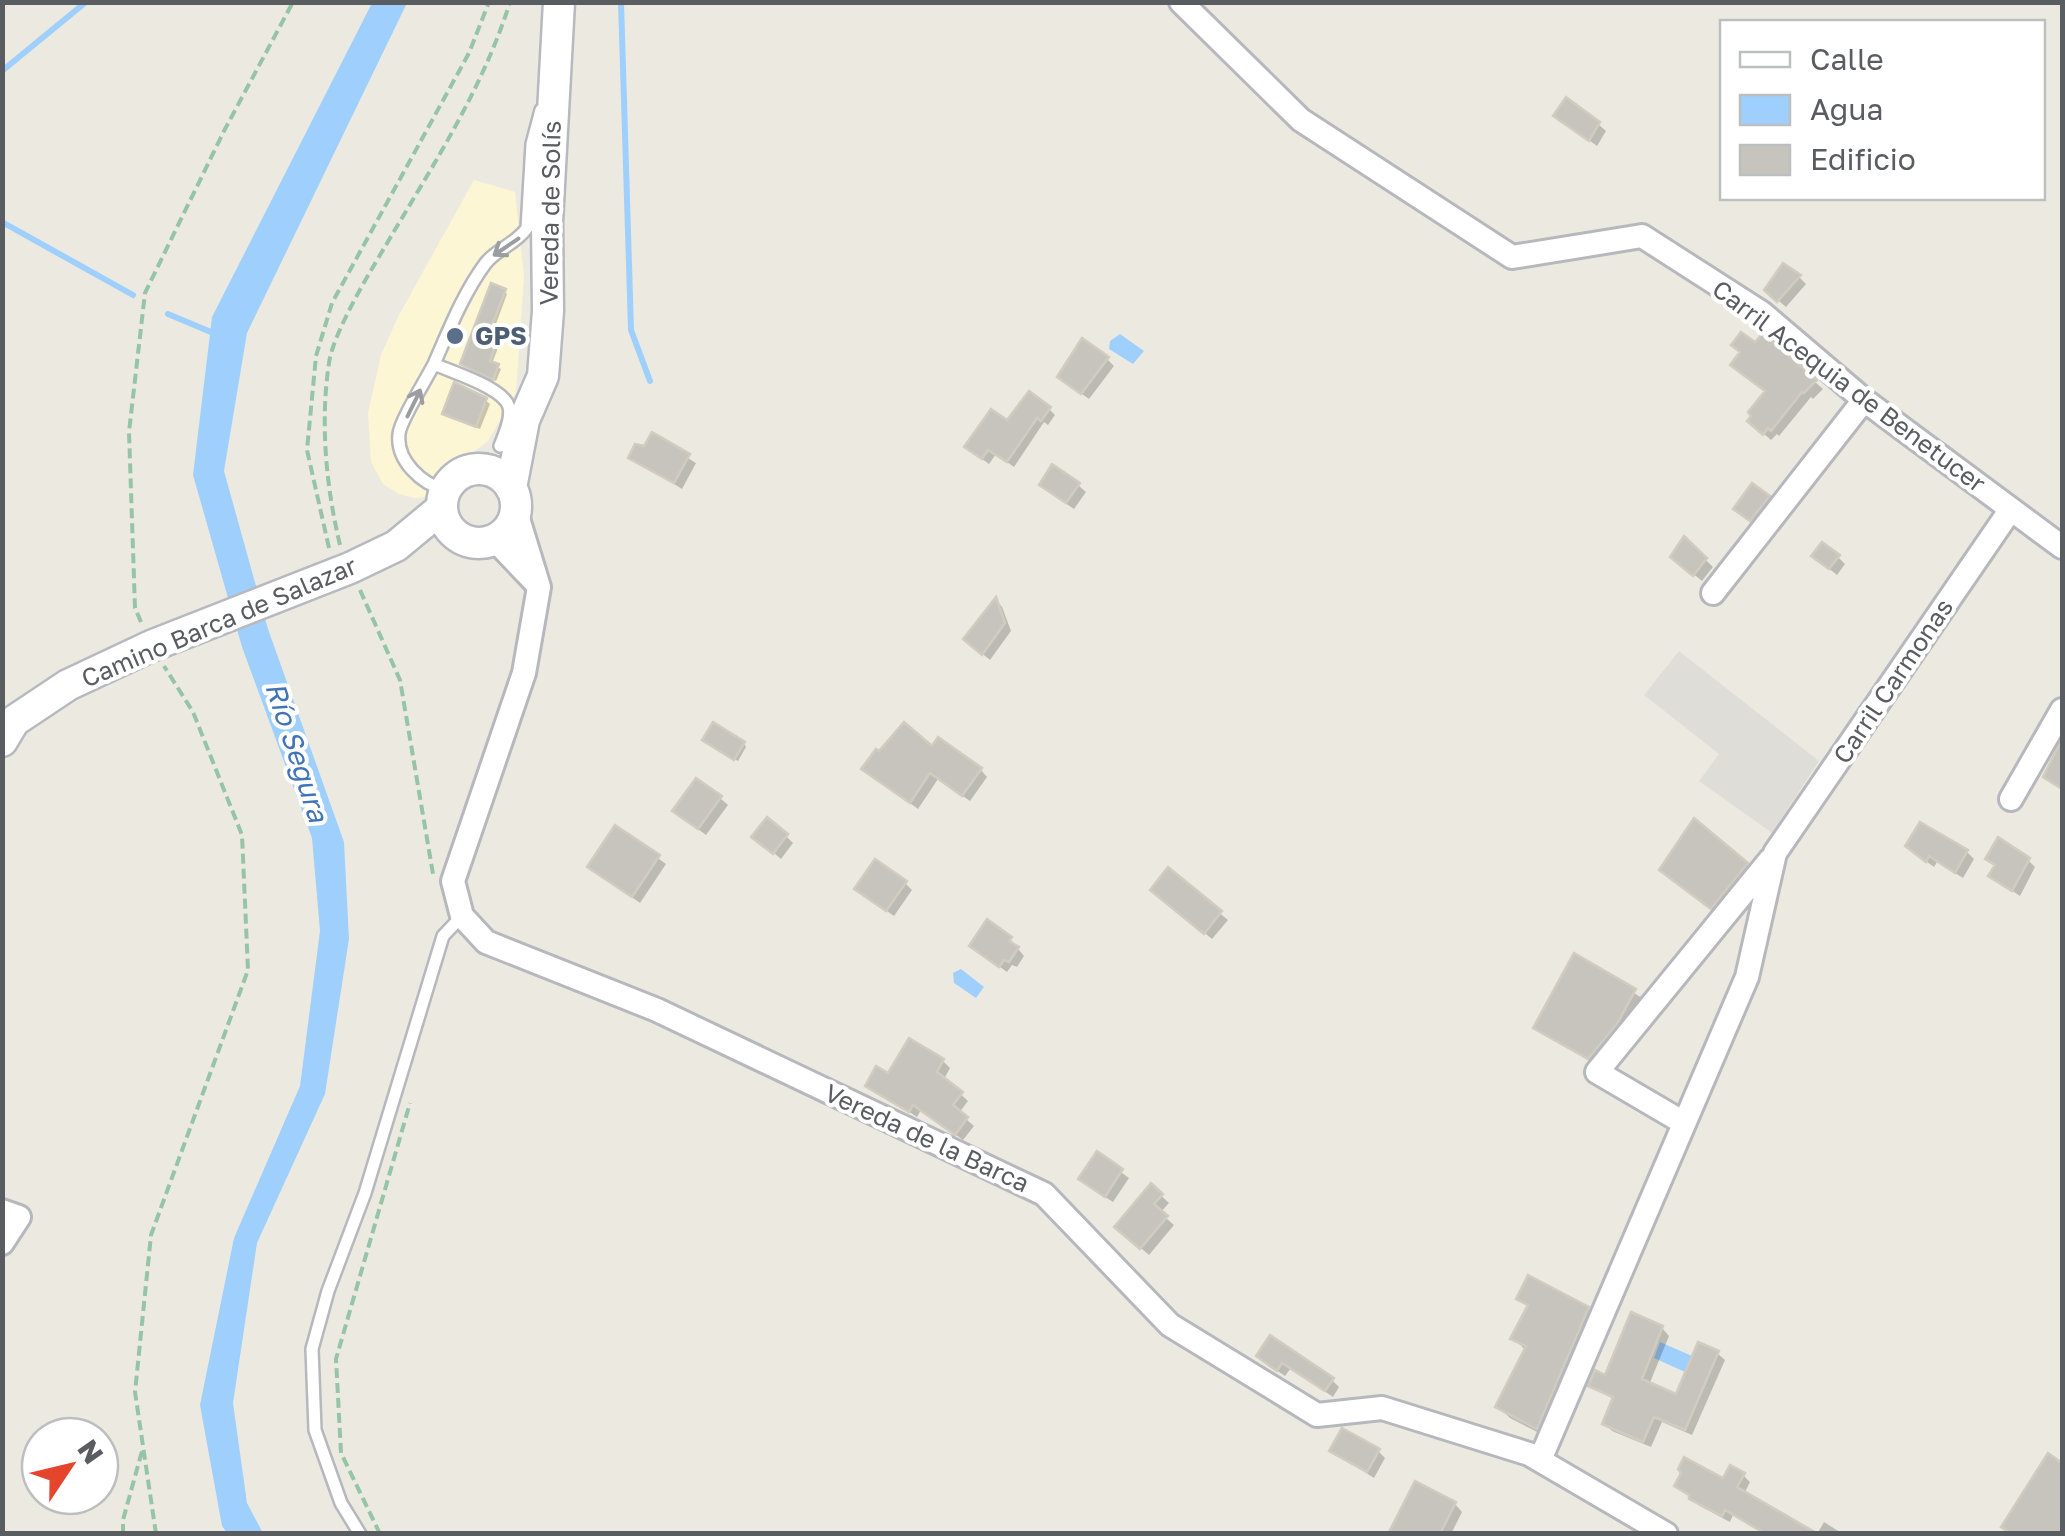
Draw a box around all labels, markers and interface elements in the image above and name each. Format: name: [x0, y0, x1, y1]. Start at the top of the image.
legend: [1720, 20, 2045, 200]
text: Calle: [1810, 41, 1884, 77]
text: Agua: [1810, 91, 1883, 127]
street label: Vereda de Solís: [532, 120, 567, 306]
text: Edificio: [1810, 141, 1916, 177]
one-way arrow: [492, 237, 520, 258]
street label: Carril Acequia de Benetucer: [1707, 273, 1992, 499]
place label: GPS: [475, 320, 527, 351]
marker: GPS: [444, 325, 466, 347]
one-way arrow: [405, 388, 424, 418]
street label: Camino Barca de Salazar: [77, 549, 361, 694]
street label: Carril Carmonas: [1826, 592, 1959, 769]
water label: Río Segura: [259, 678, 336, 827]
street label: Vereda de la Barca: [820, 1077, 1034, 1199]
north arrow: [20, 1416, 120, 1516]
text: N: [71, 1433, 111, 1470]

